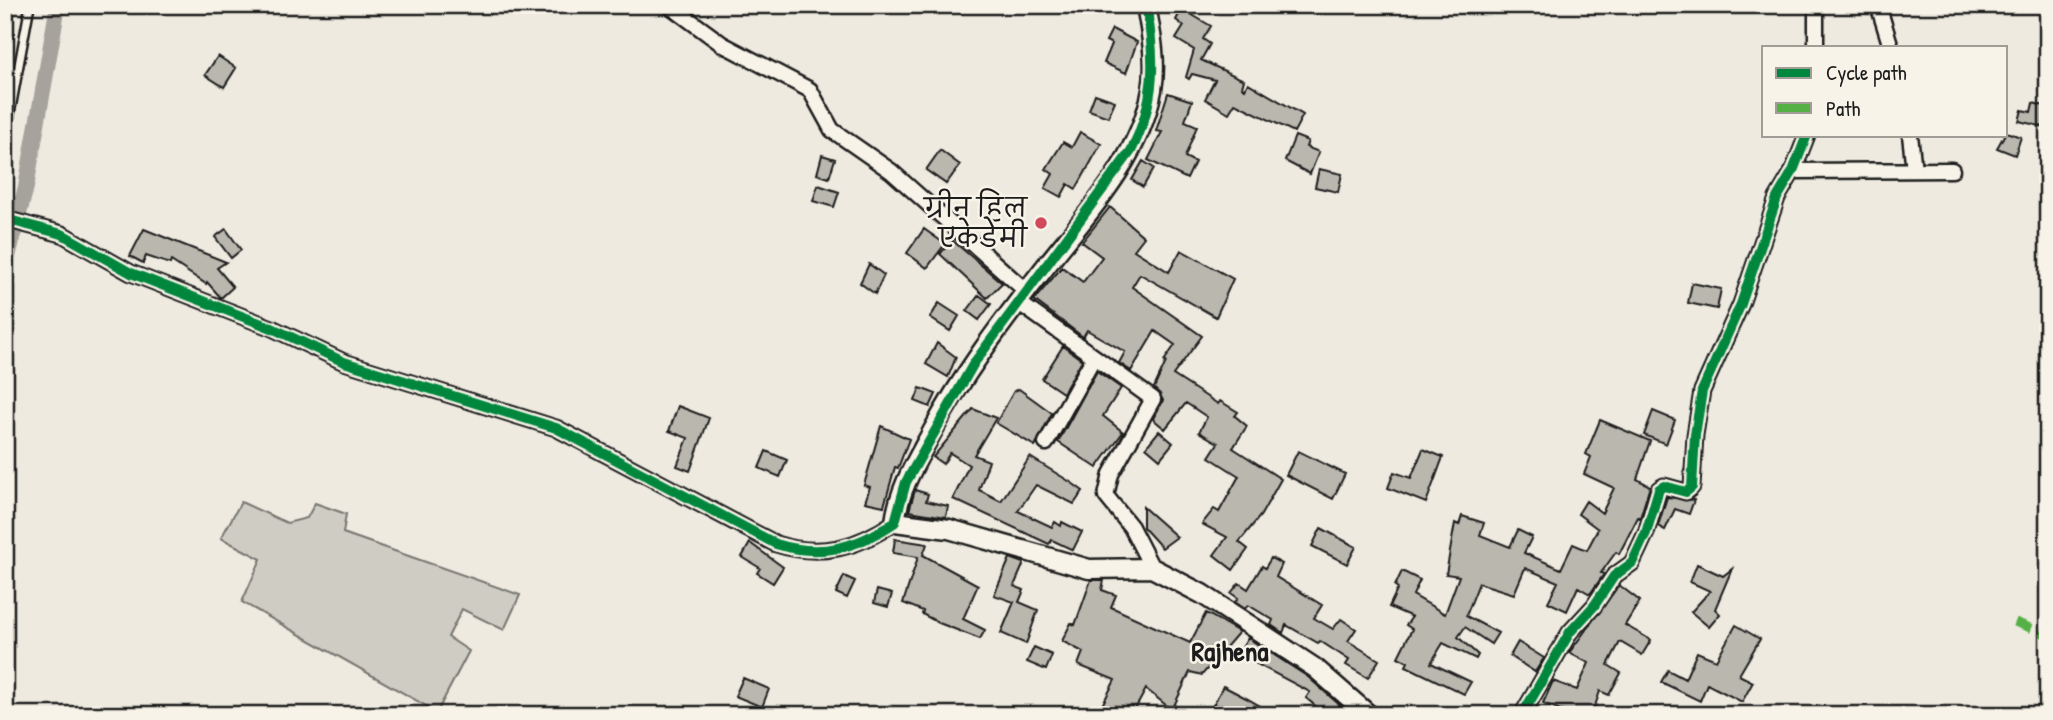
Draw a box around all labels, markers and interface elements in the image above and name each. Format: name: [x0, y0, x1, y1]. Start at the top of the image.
legend: [1762, 46, 2008, 136]
text: Cycle path: [1826, 58, 1907, 87]
text: Path: [1826, 94, 1861, 123]
place label: ग्रीन हिल एकेडेमी: [922, 188, 1029, 255]
marker: ग्रीन हिल एकेडेमी: [1033, 215, 1049, 231]
district label: Rajhena: [1192, 632, 1268, 670]

